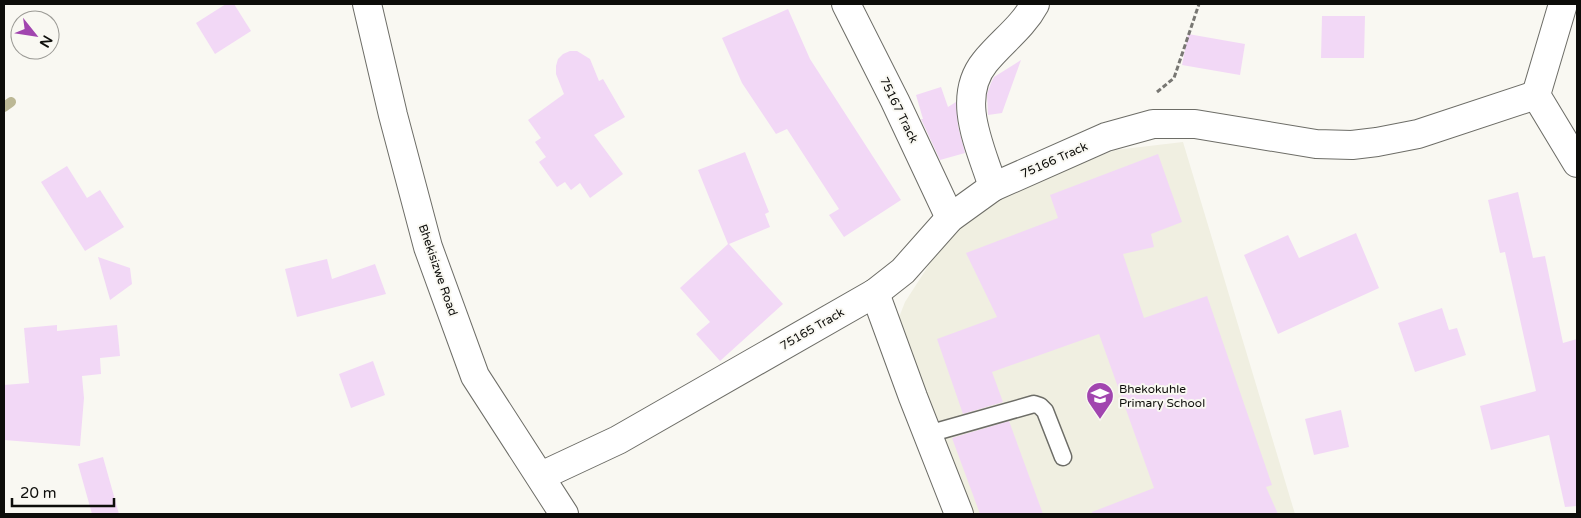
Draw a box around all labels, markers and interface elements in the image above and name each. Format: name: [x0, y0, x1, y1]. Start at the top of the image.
north arrow: [10, 10, 60, 60]
text: N: [36, 32, 56, 50]
street label: 75167 Track: [877, 75, 921, 146]
street label: 75166 Track: [1018, 139, 1090, 181]
street label: Bhekisizwe Road: [416, 222, 460, 318]
street label: 75165 Track: [777, 305, 847, 353]
school or university icon: Bhekokuhle Primary School: [1085, 381, 1115, 420]
place label: Bhekokuhle Primary School: [1119, 382, 1205, 410]
scale bar: [12, 476, 115, 508]
text: 20 m: [20, 484, 57, 502]

